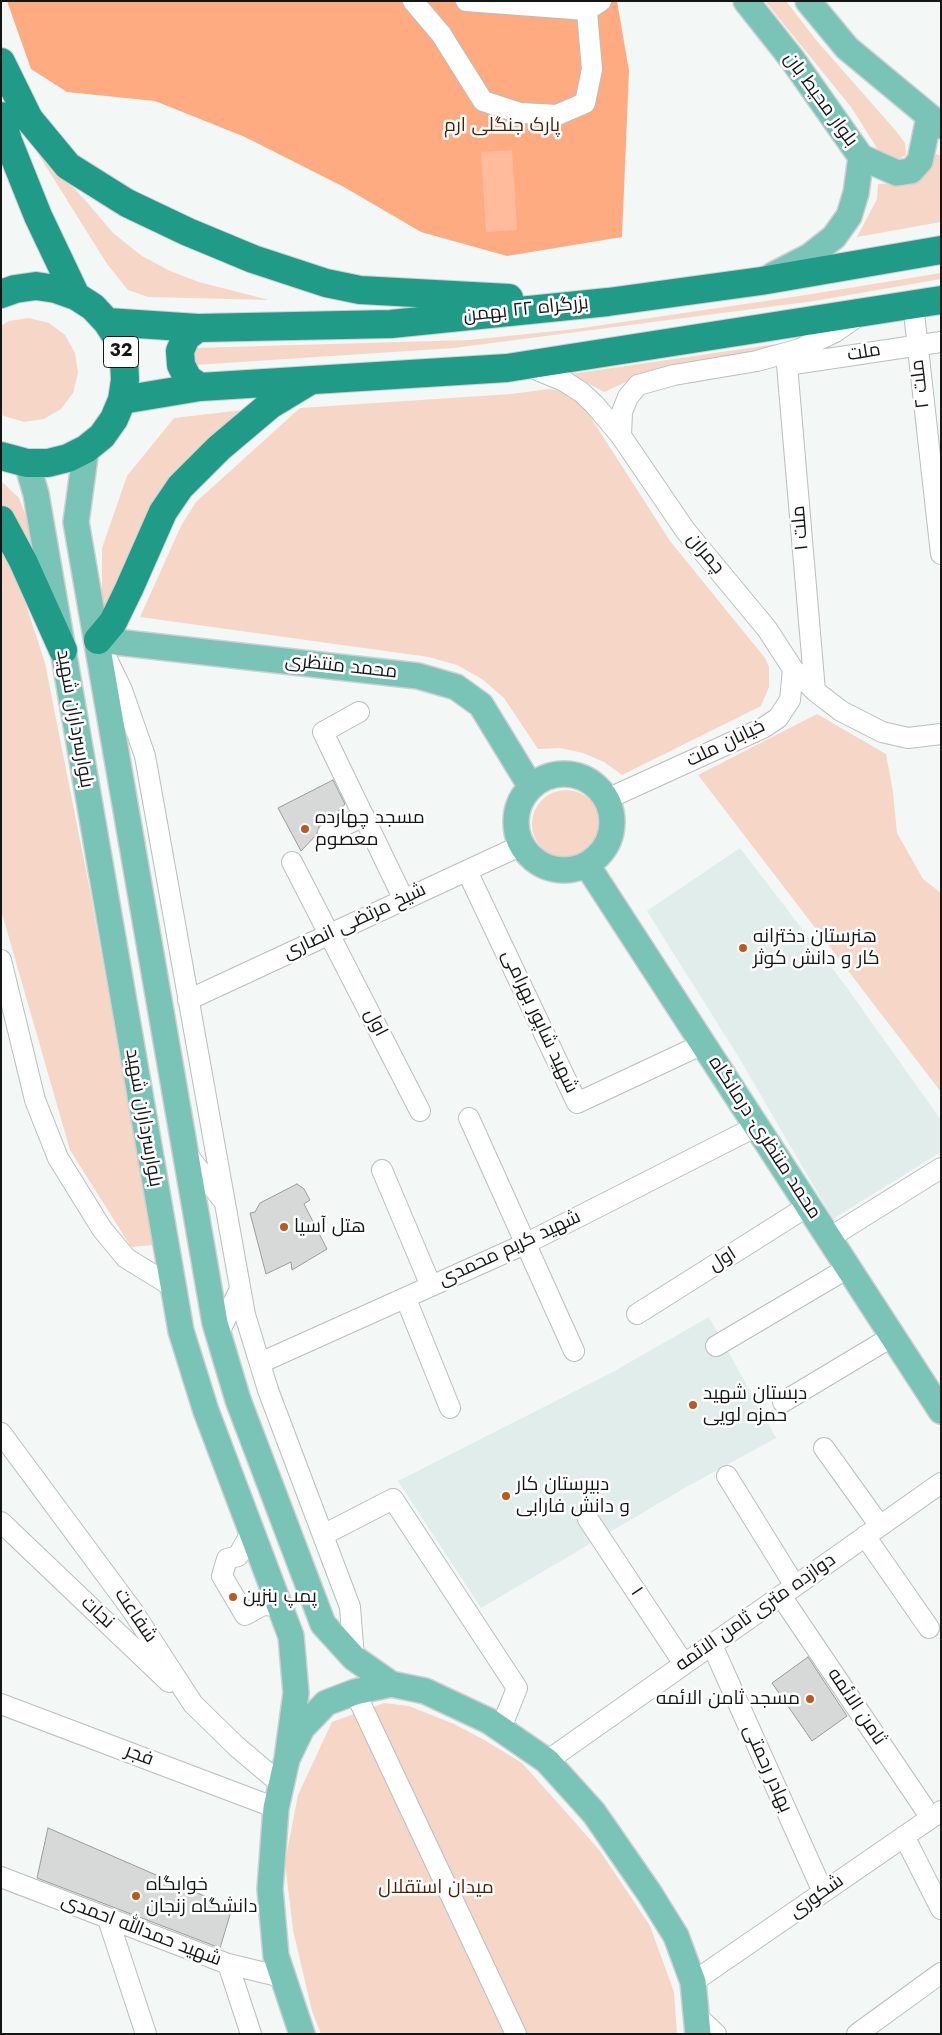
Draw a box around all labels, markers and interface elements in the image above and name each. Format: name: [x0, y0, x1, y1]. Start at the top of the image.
street label: بلوار محیط بان: [778, 48, 862, 152]
park label: پارک جنگلی ارم: [444, 115, 560, 137]
street label: بزرگراه ۲۲ بهمن: [462, 292, 590, 328]
road number: 32: [104, 337, 138, 368]
street label: ملت: [846, 339, 882, 367]
street label: ملت ۲: [907, 358, 935, 410]
street label: ملت ۱: [788, 505, 814, 551]
street label: چمران: [681, 529, 729, 579]
street label: بلوارسرداران شهید: [51, 648, 97, 790]
street label: محمد منتظری: [284, 650, 398, 684]
street label: خیابان ملت: [683, 715, 769, 773]
place label: مسجد چهارده معصوم: [315, 807, 425, 851]
marker: مسجد چهارده معصوم: [299, 823, 311, 835]
street label: شیخ مرتضی انصاری: [280, 879, 430, 965]
place label: هنرستان دخترانه کار و دانش کوثر: [753, 926, 880, 970]
marker: هنرستان دخترانه کار و دانش کوثر: [737, 942, 749, 954]
street label: شهید شاپور بهرامی: [496, 947, 582, 1097]
street label: اول: [358, 1005, 392, 1041]
street label: بلوارسرداران شهید: [120, 1047, 166, 1189]
street label: محمد منتظری- درمانگاه: [703, 1052, 825, 1224]
street label: شهید کریم محمدی: [435, 1206, 585, 1292]
place label: هتل آسیا: [294, 1216, 366, 1238]
marker: هتل آسیا: [278, 1221, 290, 1233]
street label: اول: [705, 1243, 741, 1277]
place label: دبستان شهید حمزه لویی: [703, 1383, 807, 1427]
marker: دبستان شهید حمزه لویی: [687, 1399, 699, 1411]
place label: دبیرستان کار و دانش فارابی: [516, 1474, 630, 1518]
marker: دبیرستان کار و دانش فارابی: [500, 1490, 512, 1502]
street label: دوازده متری ثامن الائمه: [672, 1549, 840, 1677]
street label: ۱: [625, 1583, 647, 1601]
street label: شفاعت: [109, 1585, 161, 1647]
place label: پمپ بنزین: [243, 1586, 317, 1608]
marker: پمپ بنزین: [227, 1591, 239, 1603]
street label: نجات: [76, 1592, 118, 1634]
street label: ثامن الائمه: [822, 1664, 890, 1750]
place label: مسجد ثامن الائمه: [656, 1688, 800, 1710]
marker: مسجد ثامن الائمه: [804, 1693, 816, 1705]
street label: بهادر رحمتی: [738, 1721, 796, 1817]
street label: فجر: [122, 1740, 156, 1772]
street label: شکوری: [785, 1870, 849, 1924]
place label: خوابگاه دانشگاه زنجان: [146, 1874, 257, 1918]
park label: میدان استقلال: [378, 1877, 494, 1899]
street label: شهید حمدالله احمدی: [58, 1890, 224, 1972]
marker: خوابگاه دانشگاه زنجان: [130, 1890, 142, 1902]

